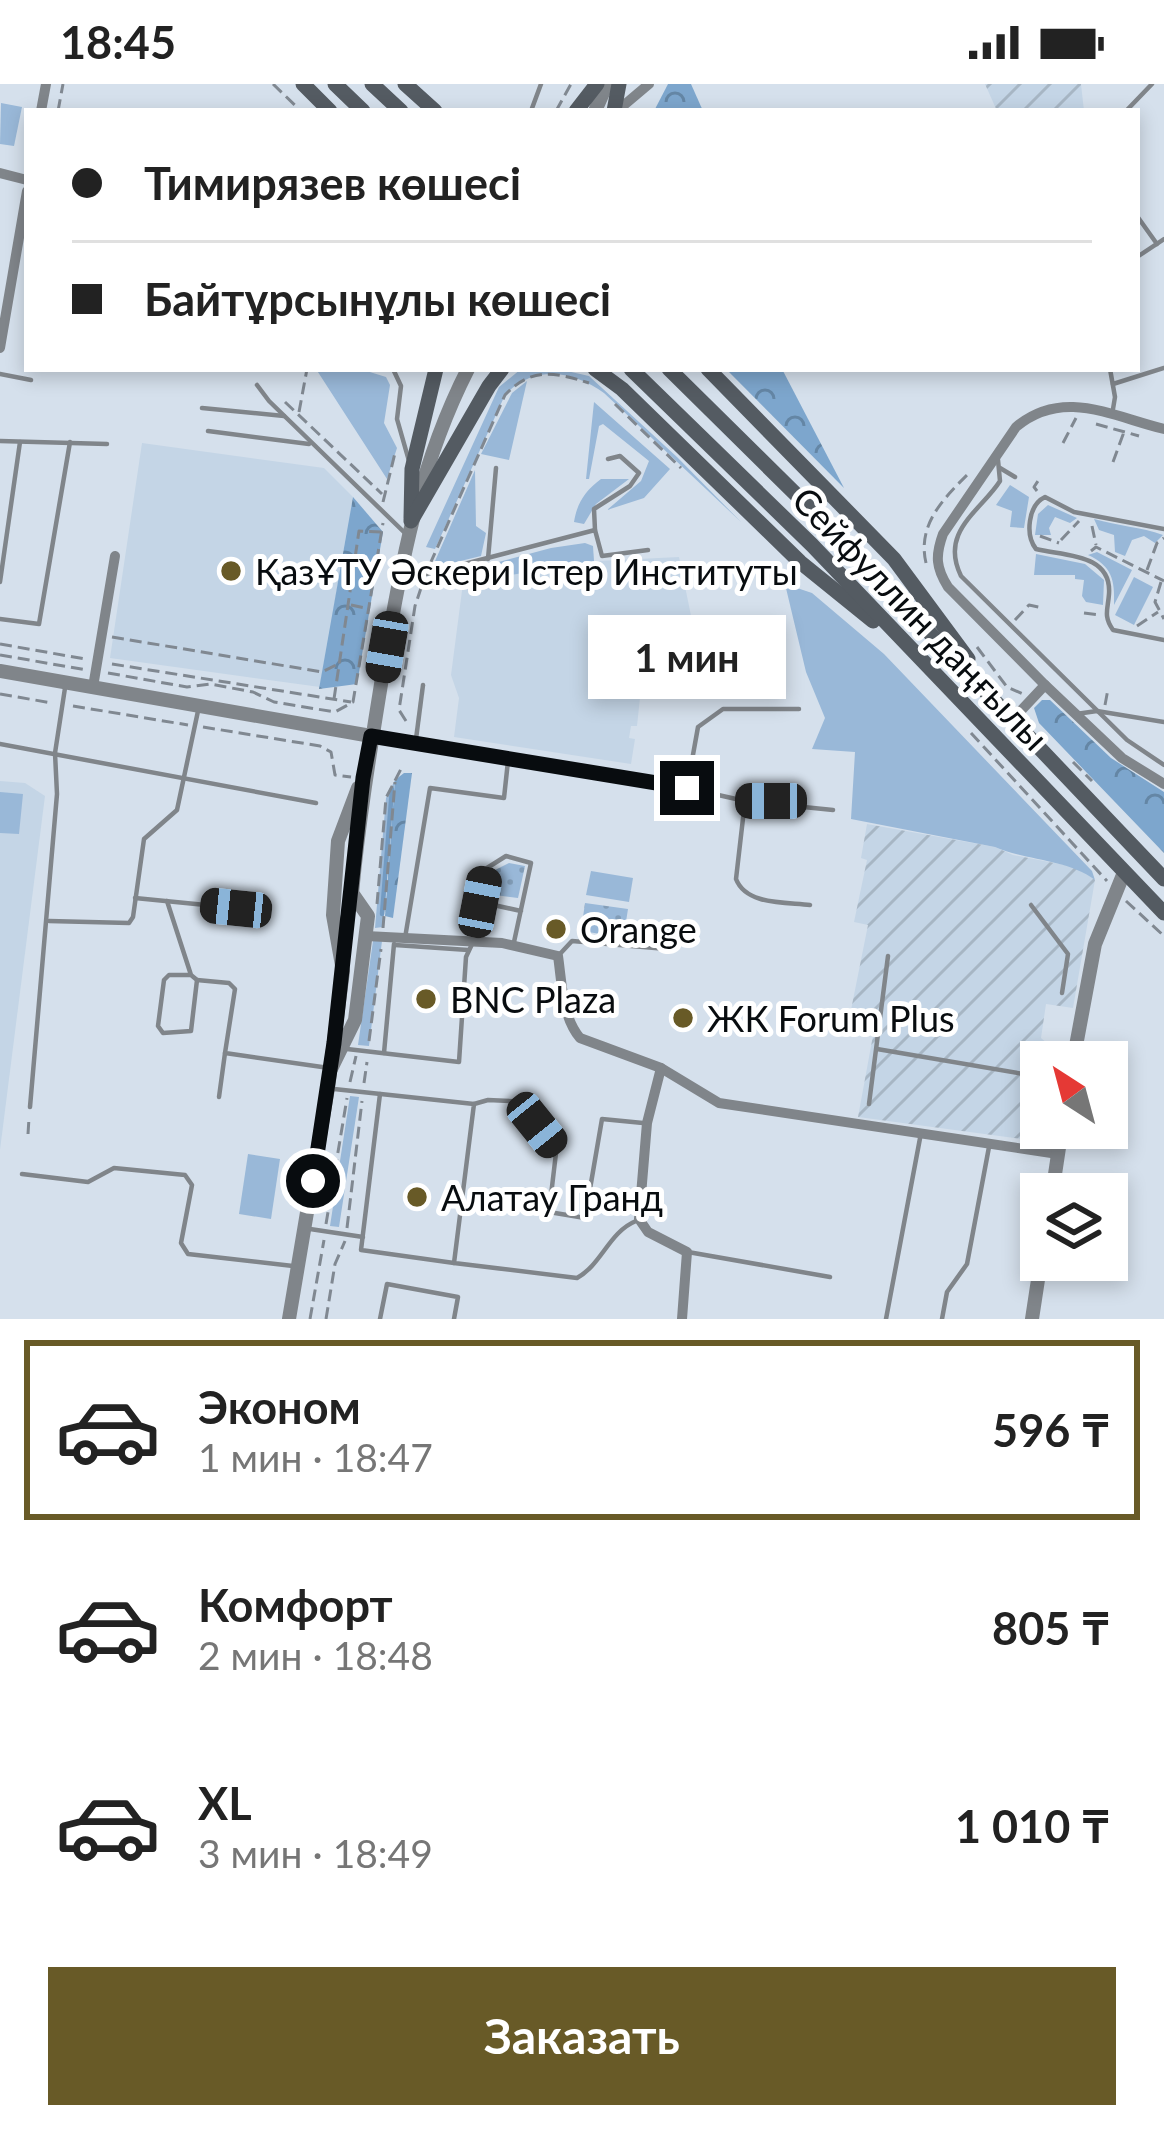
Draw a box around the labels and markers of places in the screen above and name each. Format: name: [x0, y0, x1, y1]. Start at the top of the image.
place label: ҚазҰТУ Әскери Істер Институты: [255, 549, 798, 593]
marker: ҚазҰТУ Әскери Істер Институты: [218, 558, 244, 584]
place label: Orange: [580, 907, 697, 951]
marker: Orange: [543, 916, 569, 942]
place label: BNC Plaza: [450, 977, 616, 1021]
marker: BNC Plaza: [413, 986, 439, 1012]
place label: ЖК Forum Plus: [707, 996, 955, 1040]
marker: ЖК Forum Plus: [670, 1005, 696, 1031]
place label: Алатау Гранд: [441, 1175, 663, 1219]
marker: Алатау Гранд: [404, 1184, 430, 1210]

